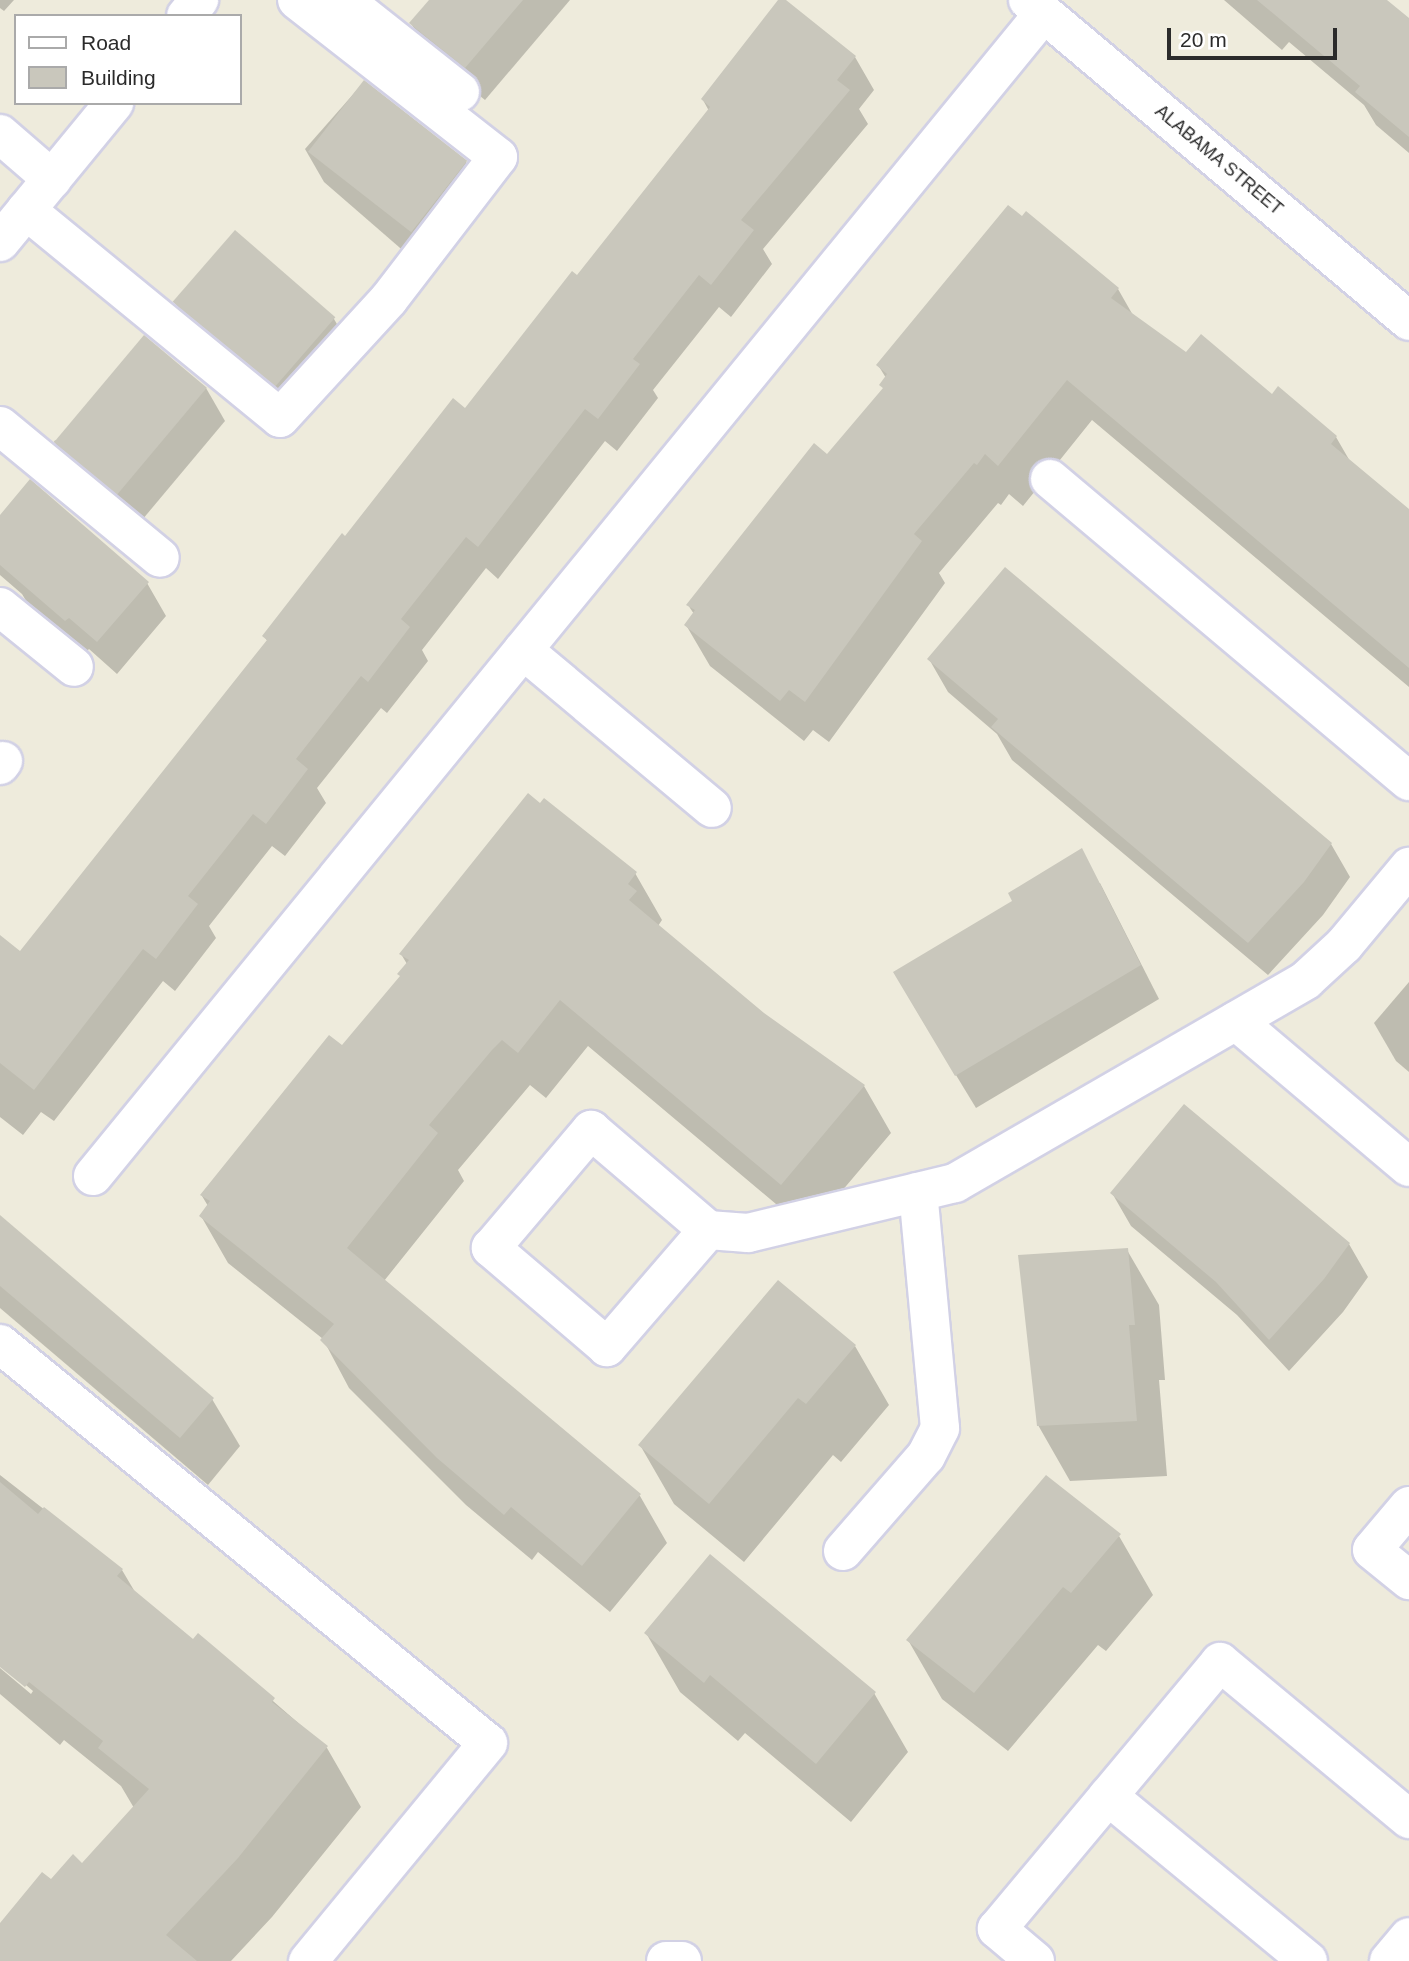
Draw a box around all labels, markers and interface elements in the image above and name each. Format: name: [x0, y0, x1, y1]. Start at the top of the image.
legend: [14, 14, 242, 105]
scale bar: [1171, 14, 1341, 58]
text: 20 m: [1180, 28, 1227, 51]
text: Road: [81, 31, 131, 54]
text: Building: [81, 66, 156, 89]
street label: ALABAMA STREET: [1150, 100, 1288, 220]

